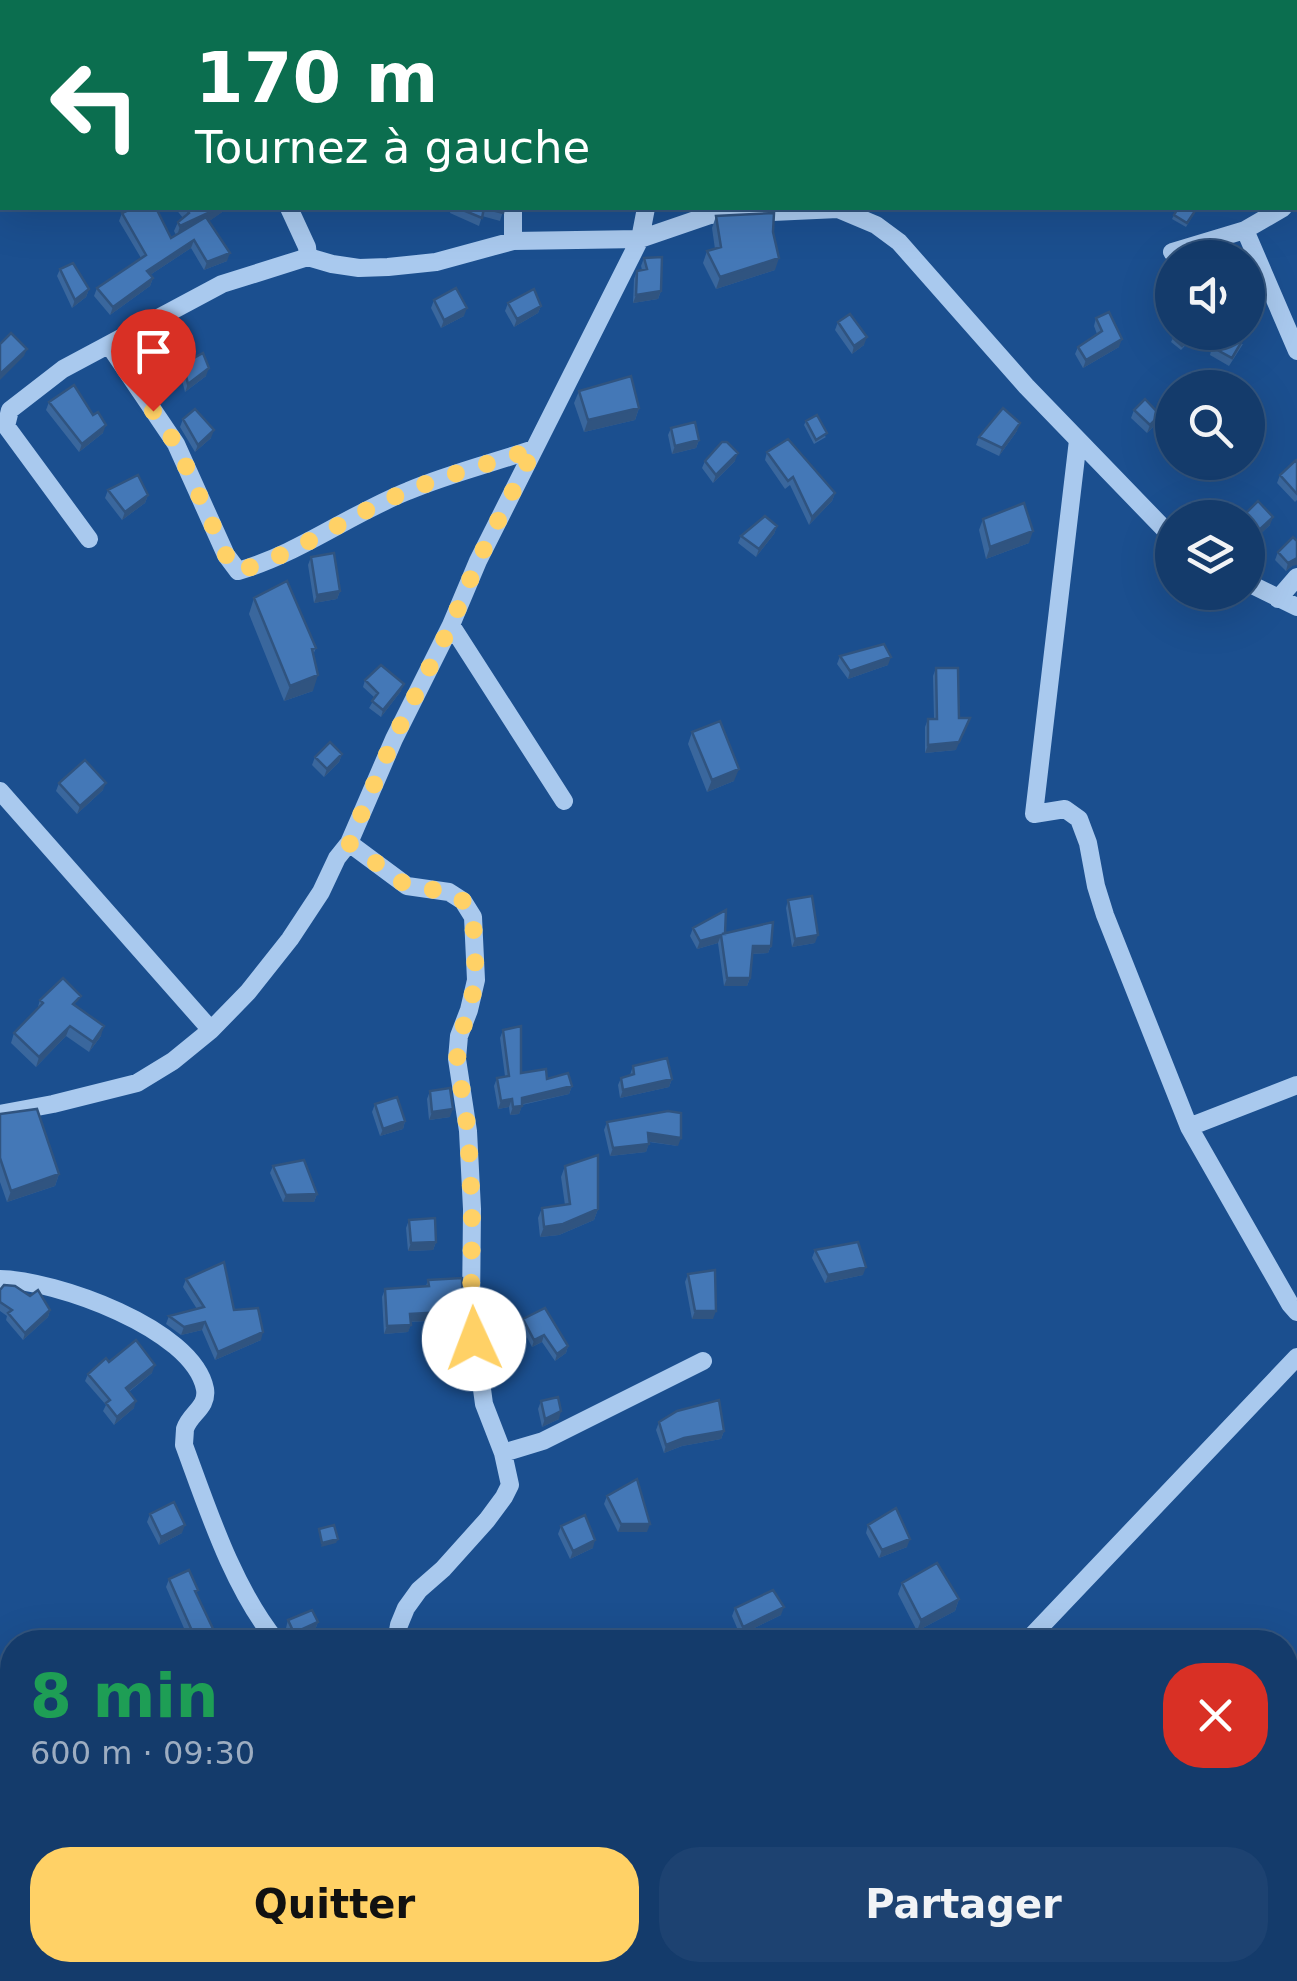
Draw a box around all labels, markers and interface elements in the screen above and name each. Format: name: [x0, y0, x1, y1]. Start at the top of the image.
text: 170 m: [195, 37, 438, 119]
icon: left: [30, 40, 160, 170]
text: Tournez à gauche: [195, 121, 590, 174]
map controls: [1155, 240, 1265, 610]
button: sound: [1155, 240, 1265, 350]
pin: [111, 309, 196, 412]
icon: arrive: [126, 324, 181, 379]
button: search: [1155, 370, 1265, 480]
button: layers: [1155, 500, 1265, 610]
position arrow: [422, 1287, 526, 1391]
text: 8 min: [30, 1661, 218, 1731]
button: close: [1163, 1663, 1268, 1768]
text: 600 m · 09:30: [30, 1734, 255, 1772]
button: Quitter: [30, 1847, 639, 1962]
button: Partager: [659, 1847, 1268, 1962]

